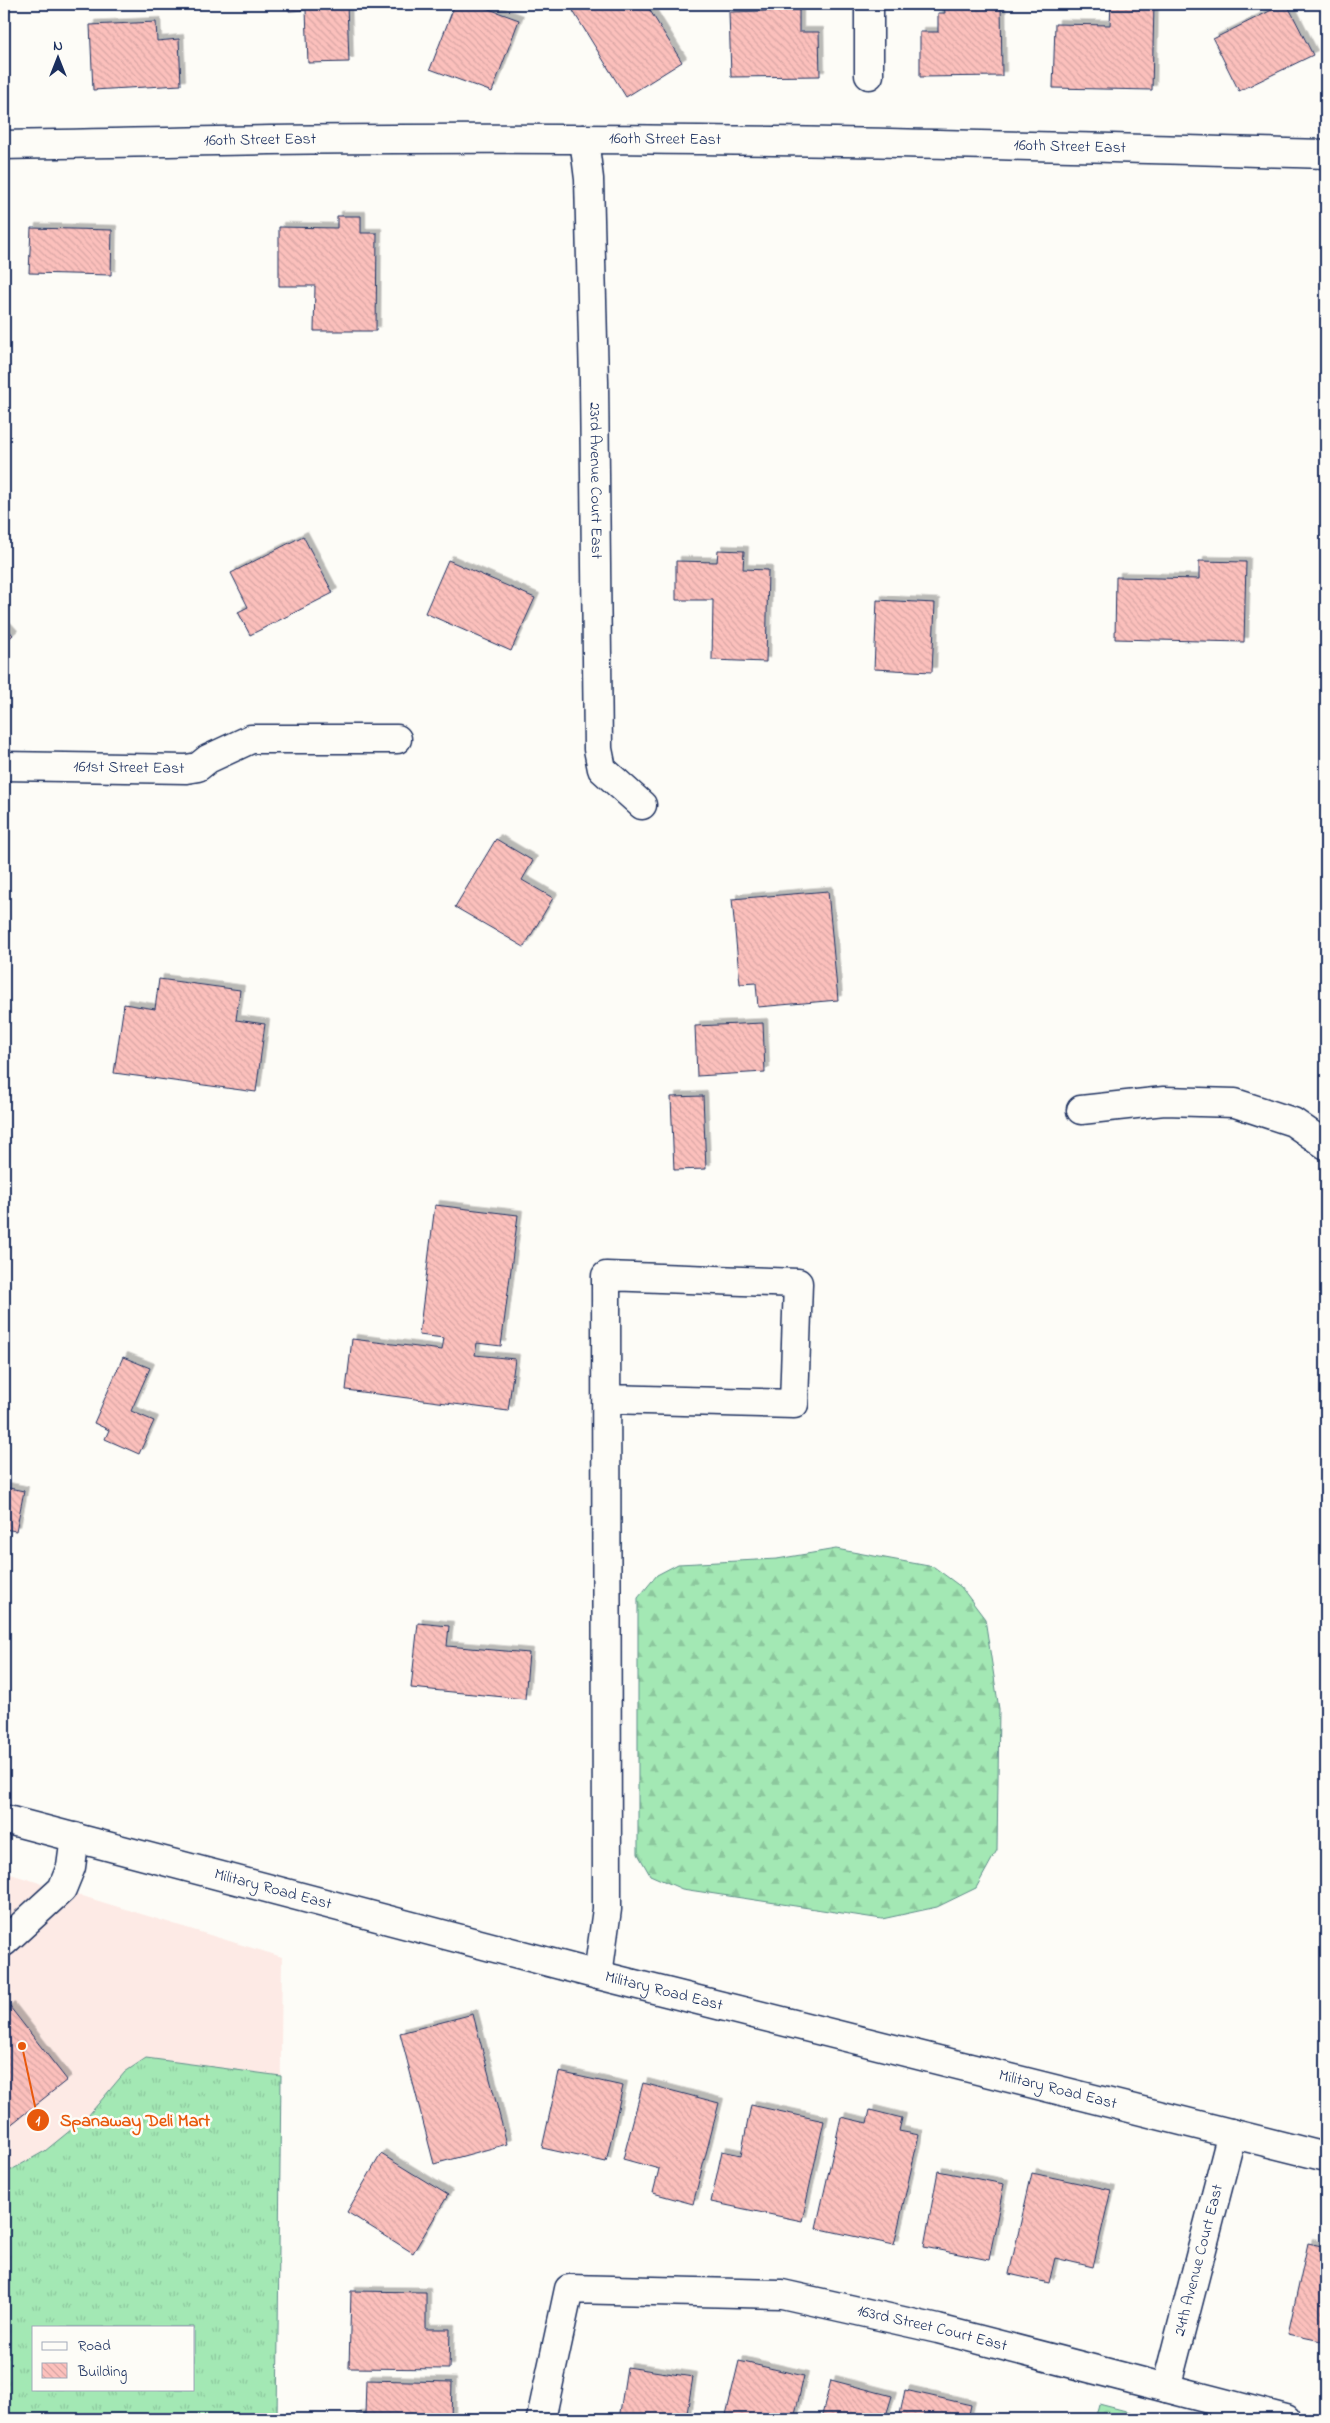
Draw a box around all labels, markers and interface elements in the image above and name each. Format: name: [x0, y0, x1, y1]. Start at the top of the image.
north arrow: [32, 32, 82, 82]
text: N: [53, 36, 63, 57]
street label: 160th Street East: [204, 127, 317, 153]
street label: 160th Street East: [609, 127, 722, 152]
street label: 160th Street East: [1013, 134, 1127, 160]
street label: 23rd Avenue Court East: [582, 402, 608, 560]
street label: 161st Street East: [73, 755, 185, 781]
street label: Military Road East: [211, 1863, 335, 1917]
street label: Military Road East: [602, 1965, 726, 2018]
street label: Military Road East: [996, 2064, 1120, 2116]
callout: Spanaway Deli Mart: [25, 2104, 220, 2137]
text: Spanaway Deli Mart: [60, 2109, 211, 2136]
text: 1: [36, 2110, 41, 2132]
street label: 24th Avenue Court East: [1168, 2181, 1230, 2339]
street label: 163rd Street Court East: [855, 2299, 1010, 2359]
legend: [32, 2326, 195, 2390]
text: Road: [78, 2335, 111, 2357]
text: Building: [77, 2361, 127, 2384]

